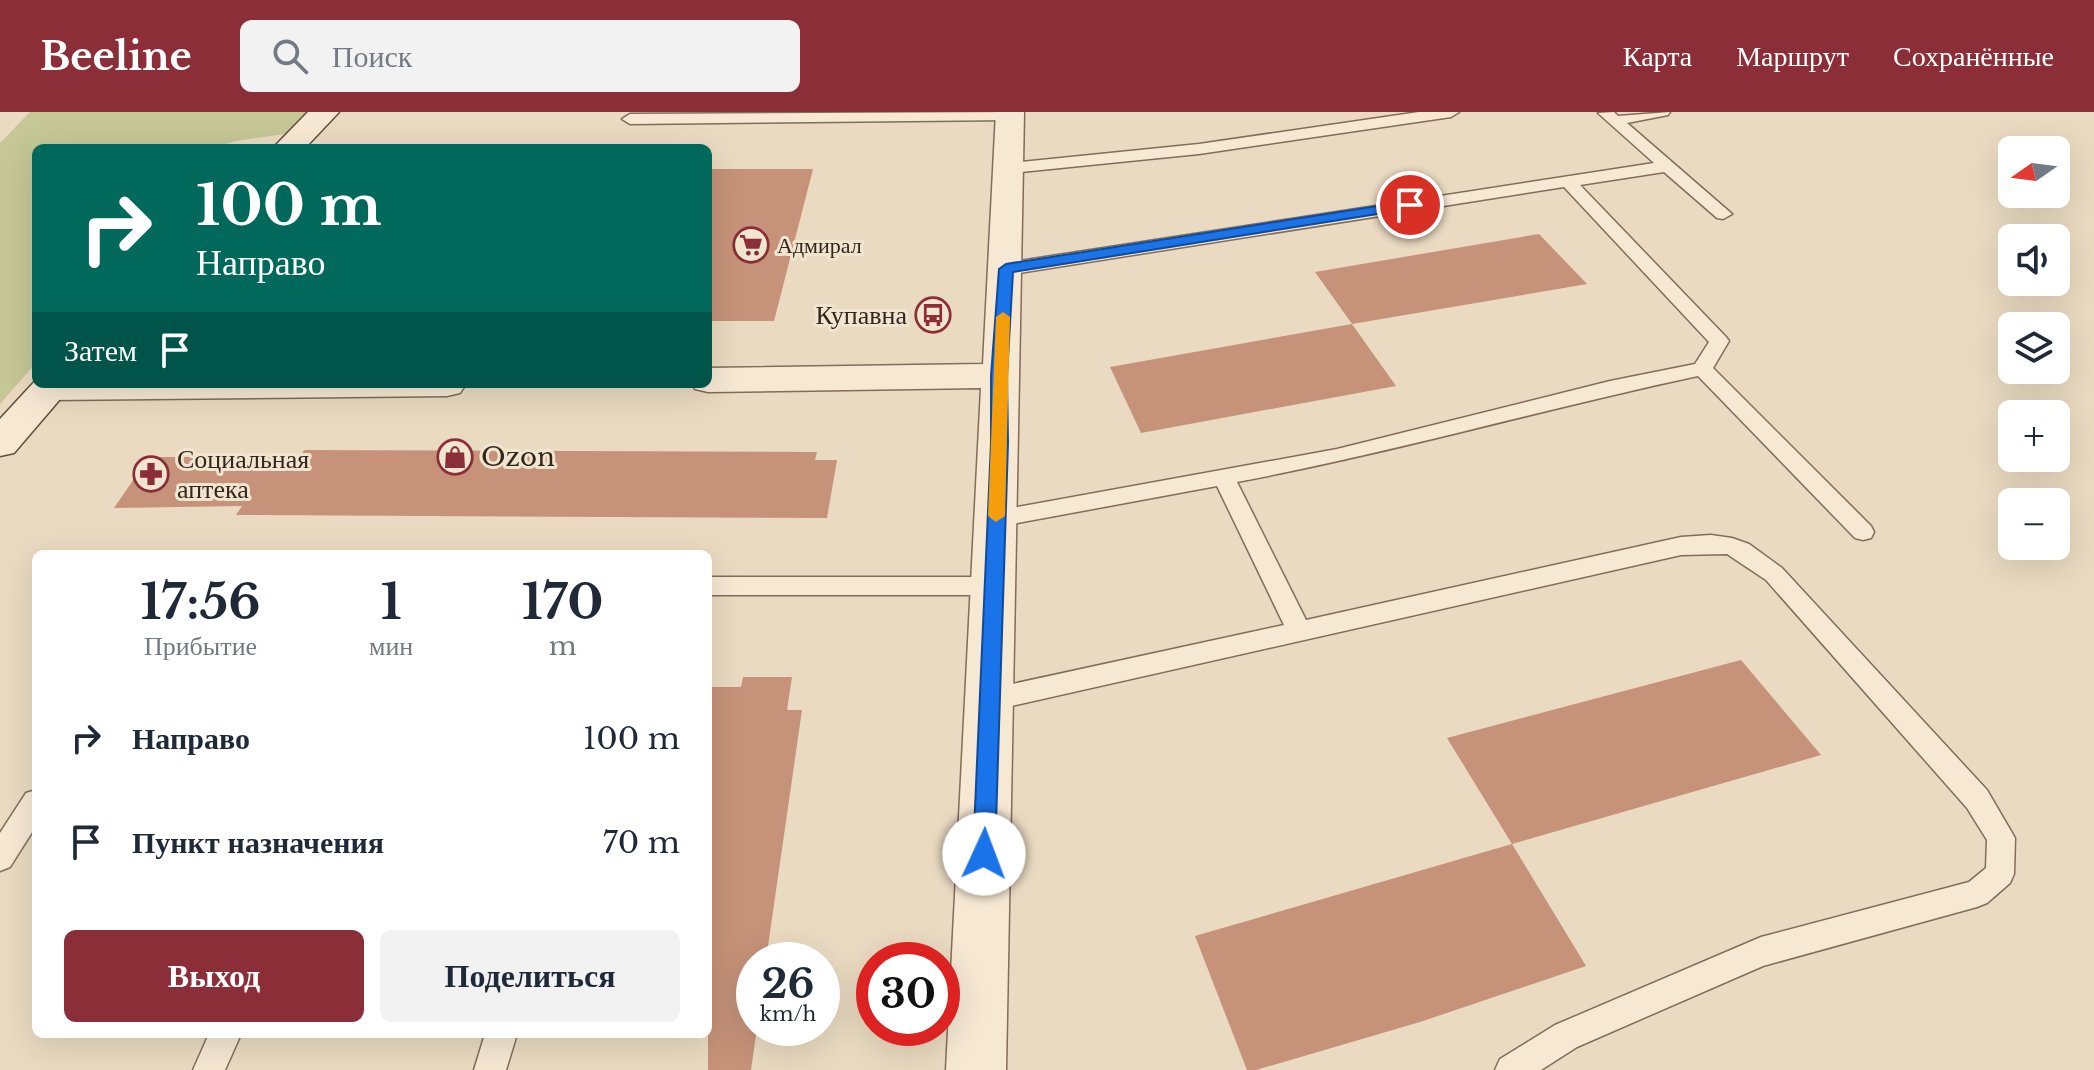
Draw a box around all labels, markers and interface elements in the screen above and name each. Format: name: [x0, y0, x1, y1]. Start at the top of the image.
search box: [240, 20, 800, 92]
text: Beeline: [40, 33, 192, 80]
icon: search: [268, 34, 312, 78]
text: Поиск: [332, 38, 412, 75]
text: Карта: [1623, 39, 1692, 74]
text: Маршрут: [1736, 39, 1849, 74]
text: Сохранённые: [1893, 39, 2054, 74]
north arrow: [1998, 136, 2070, 208]
map controls: [1998, 136, 2070, 560]
text: 100 m: [196, 171, 382, 240]
pin: [1376, 171, 1444, 239]
icon: right: [64, 176, 168, 280]
icon: arrive: [1388, 183, 1432, 227]
button: sound: [1998, 224, 2070, 296]
supermarket icon: Адмирал: [732, 226, 770, 264]
place label: Адмирал: [777, 232, 862, 259]
text: Направо: [196, 240, 326, 285]
bus stop icon: Купавна: [914, 296, 952, 334]
place label: Купавна: [815, 299, 907, 331]
button: layers: [1998, 312, 2070, 384]
icon: arrive: [153, 328, 197, 372]
text: Затем: [64, 332, 137, 369]
button: +: [1998, 400, 2070, 472]
shop icon: Ozon: [436, 438, 474, 476]
place label: Ozon: [481, 441, 555, 473]
place label: Социальная аптека: [177, 443, 309, 505]
pharmacy icon: Социальная аптека: [132, 455, 170, 493]
button: −: [1998, 488, 2070, 560]
text: 17:56: [140, 572, 261, 632]
text: 1: [381, 572, 402, 632]
text: 170: [522, 572, 604, 632]
text: Прибытие: [144, 630, 257, 662]
text: мин: [369, 630, 413, 662]
text: m: [549, 630, 577, 662]
icon: right: [64, 716, 108, 760]
text: Направо: [132, 720, 250, 757]
text: 100 m: [583, 720, 680, 757]
position arrow: [942, 812, 1026, 896]
icon: arrive: [64, 820, 108, 864]
text: Пункт назначения: [132, 824, 384, 861]
text: 70 m: [603, 824, 680, 861]
button: Выход: [64, 930, 364, 1022]
button: Поделиться: [380, 930, 680, 1022]
speed limit sign: 30: [856, 942, 960, 1046]
text: 26: [762, 959, 815, 1009]
text: km/h: [760, 1002, 816, 1026]

